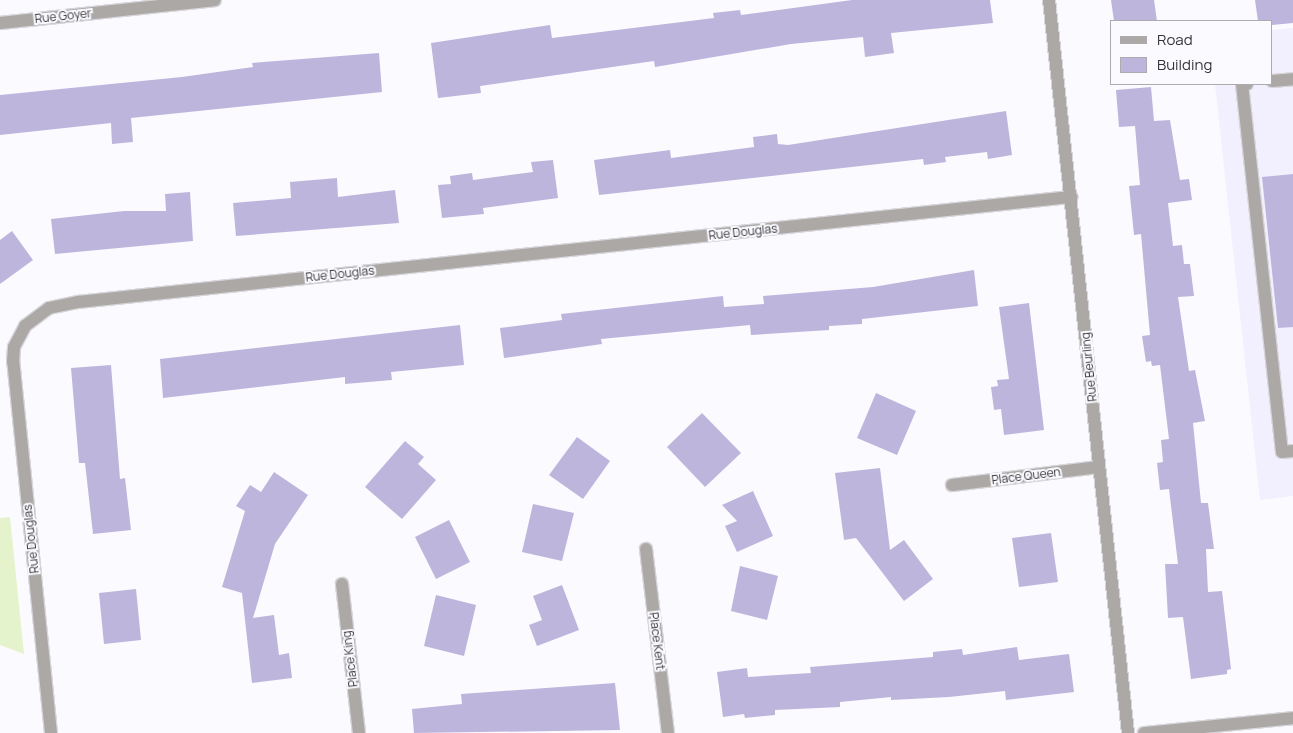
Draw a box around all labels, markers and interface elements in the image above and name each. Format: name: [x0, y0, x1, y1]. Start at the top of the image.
street label: Rue Goyer: [34, 6, 92, 26]
legend: [1110, 20, 1273, 85]
text: Road: [1157, 29, 1193, 50]
text: Building: [1157, 54, 1212, 75]
street label: Rue Douglas: [708, 221, 778, 243]
street label: Rue Douglas: [305, 263, 375, 285]
street label: Rue Beurling: [1078, 332, 1100, 402]
street label: Place Queen: [991, 465, 1061, 487]
street label: Rue Douglas: [20, 504, 42, 574]
street label: Place Kent: [646, 611, 668, 671]
street label: Place King: [339, 630, 361, 688]

